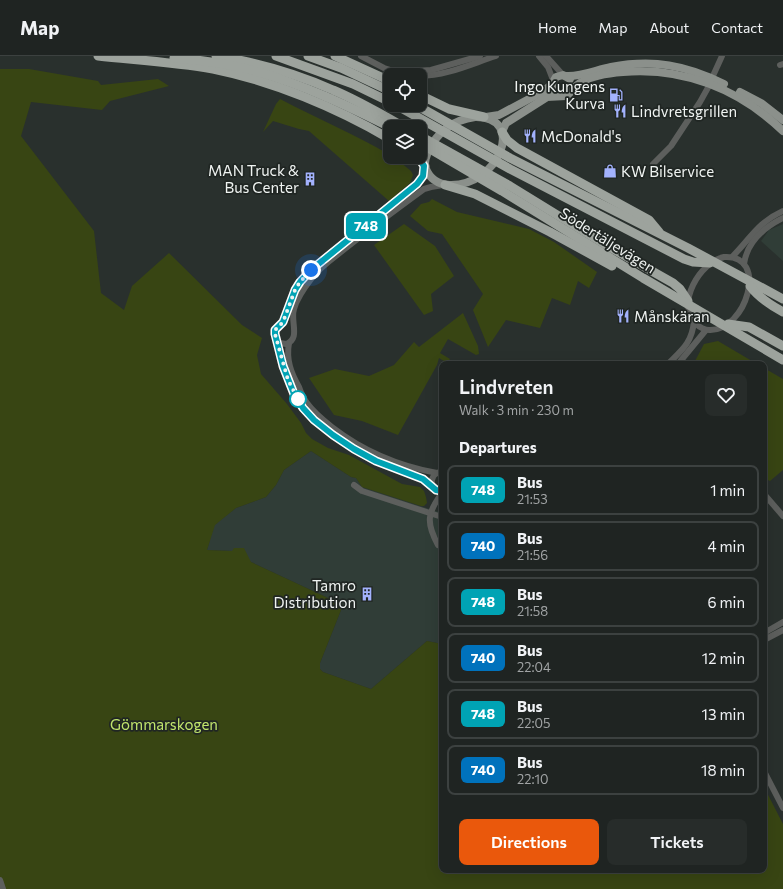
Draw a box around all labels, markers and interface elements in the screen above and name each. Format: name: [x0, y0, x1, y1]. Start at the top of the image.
text: Map: [20, 16, 59, 39]
text: Home: [538, 19, 577, 36]
text: Map: [599, 19, 627, 36]
text: About: [649, 19, 689, 36]
text: Contact: [711, 19, 763, 36]
map controls: [383, 68, 427, 164]
button: locate: [383, 68, 427, 112]
place label: Ingo Kungens Kurva: [514, 77, 605, 112]
fuel station icon: Ingo Kungens Kurva: [608, 87, 624, 103]
place label: Lindvretsgrillen: [631, 102, 737, 120]
restaurant icon: Lindvretsgrillen: [612, 103, 628, 119]
button: layers: [383, 120, 427, 164]
place label: McDonald's: [541, 127, 622, 145]
restaurant icon: McDonald's: [522, 128, 538, 144]
place label: MAN Truck & Bus Center: [208, 161, 299, 196]
place label: KW Bilservice: [621, 162, 714, 180]
shop icon: KW Bilservice: [602, 163, 618, 179]
building icon: MAN Truck & Bus Center: [302, 171, 318, 187]
street label: Södertäljevägen: [557, 203, 659, 277]
line badge: 748: [343, 213, 389, 239]
text: 748: [354, 217, 378, 234]
your location: [301, 260, 321, 280]
place label: Månskäran: [634, 307, 710, 325]
restaurant icon: Månskäran: [615, 308, 631, 324]
button: heart: [705, 374, 747, 416]
text: Lindvreten: [459, 375, 553, 398]
unlabelled marker: [289, 390, 307, 408]
text: Walk · 3 min · 230 m: [459, 402, 574, 418]
text: Departures: [459, 438, 537, 456]
text: Bus: [517, 473, 542, 491]
text: 748: [471, 481, 495, 498]
text: 1 min: [710, 481, 745, 499]
text: 21:53: [517, 491, 548, 507]
text: Bus: [517, 529, 542, 547]
text: 740: [471, 537, 495, 554]
text: 4 min: [708, 537, 745, 555]
text: 21:56: [517, 547, 548, 563]
place label: Tamro Distribution: [274, 576, 356, 611]
text: Bus: [517, 585, 542, 603]
building icon: Tamro Distribution: [359, 586, 375, 602]
text: 748: [471, 593, 495, 610]
text: 6 min: [707, 593, 745, 611]
text: 21:58: [517, 603, 548, 619]
text: Bus: [517, 641, 542, 659]
text: 740: [471, 649, 495, 666]
text: 12 min: [702, 649, 745, 667]
text: 22:04: [517, 659, 551, 675]
text: Bus: [517, 697, 542, 715]
text: 748: [471, 705, 495, 722]
text: 13 min: [702, 705, 745, 723]
park label: Gömmarskogen: [110, 715, 218, 733]
text: 22:05: [517, 715, 550, 731]
text: Bus: [517, 753, 542, 771]
text: 740: [471, 761, 495, 778]
text: 18 min: [701, 761, 745, 779]
text: 22:10: [517, 771, 549, 787]
button: Directions: [459, 819, 599, 865]
button: Tickets: [607, 819, 747, 865]

